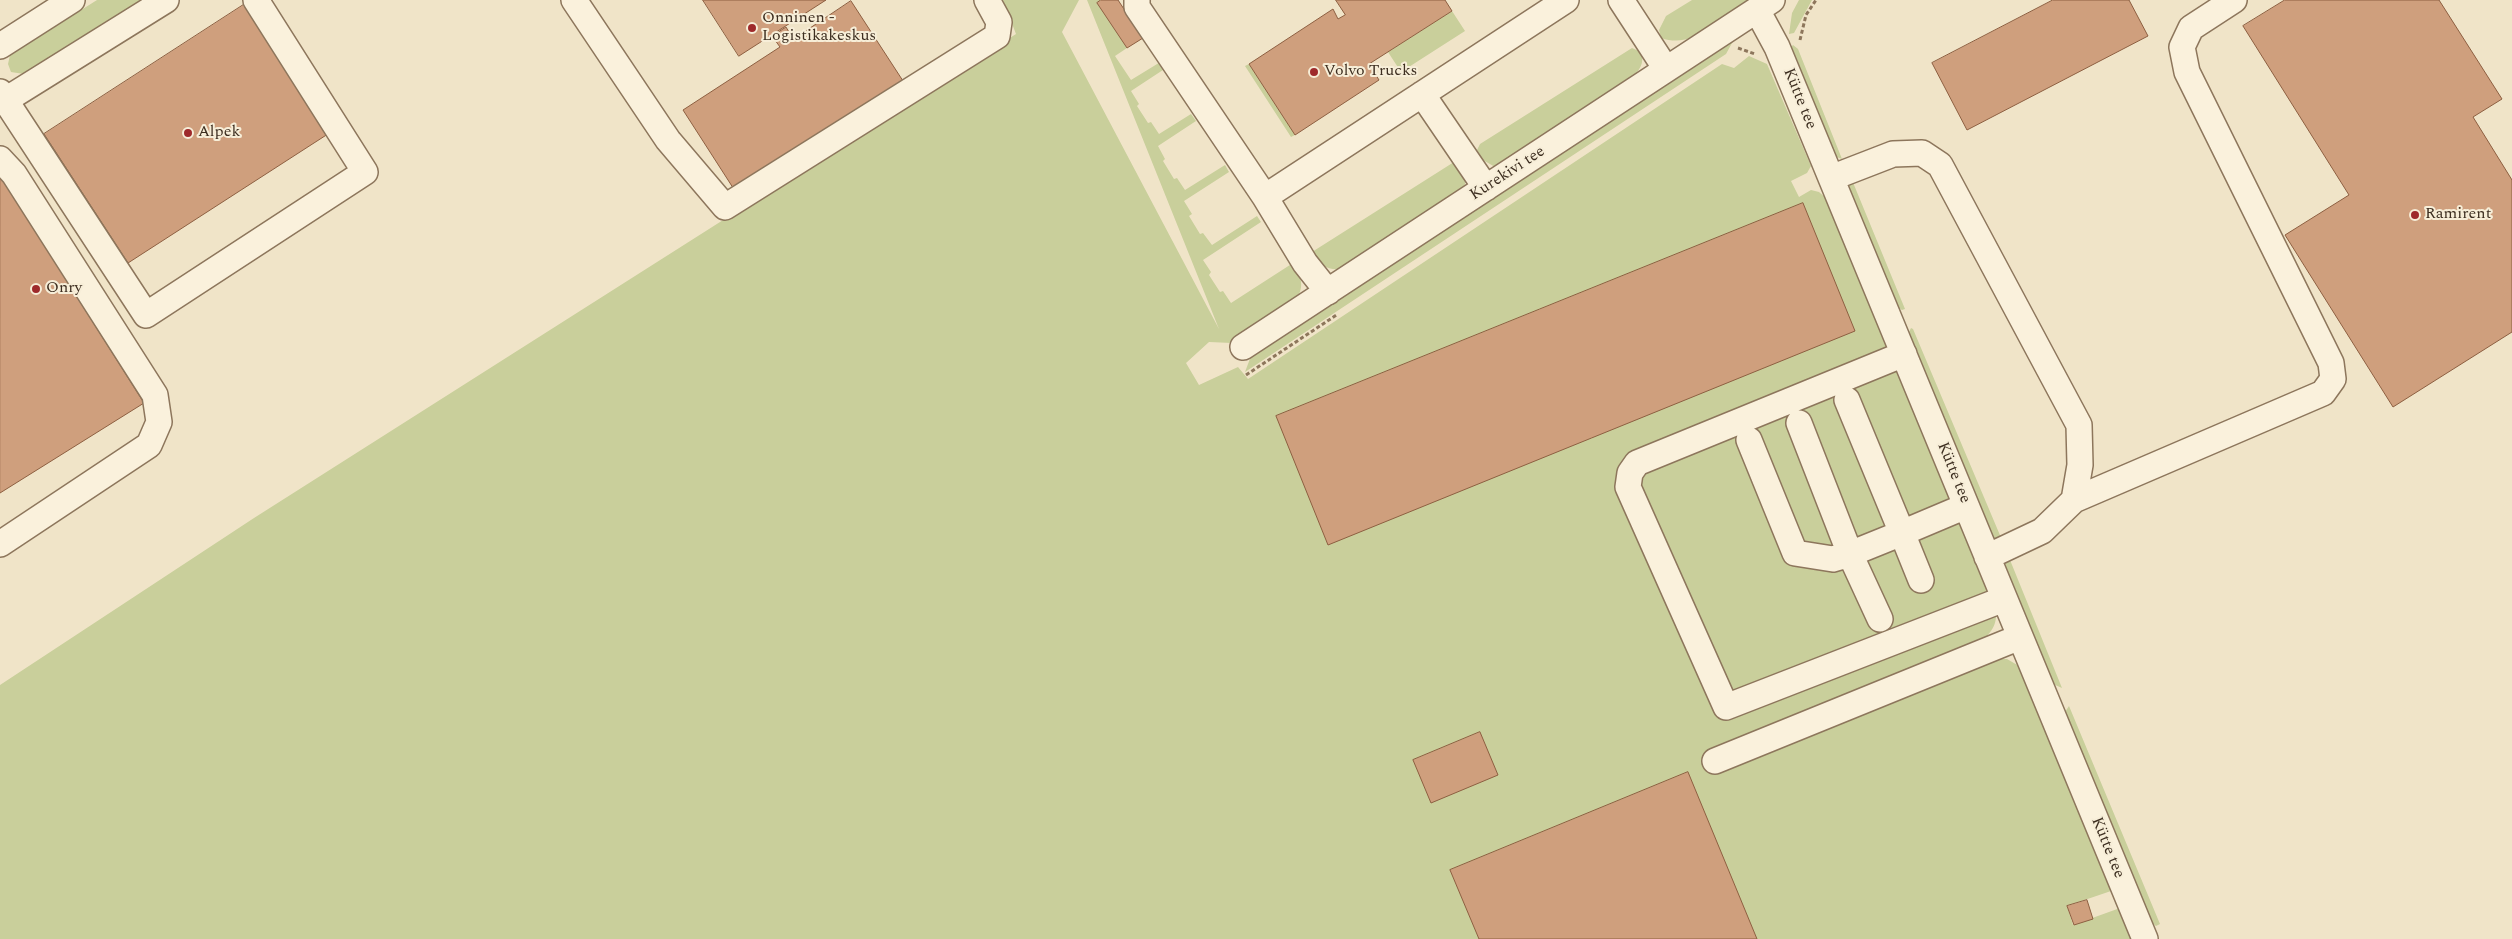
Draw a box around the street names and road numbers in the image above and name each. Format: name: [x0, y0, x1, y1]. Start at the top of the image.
street label: Kütte tee: [1778, 66, 1820, 132]
street label: Kurekivi tee: [1467, 143, 1549, 205]
street label: Kütte tee: [1932, 440, 1974, 506]
street label: Kütte tee: [2086, 815, 2128, 881]

